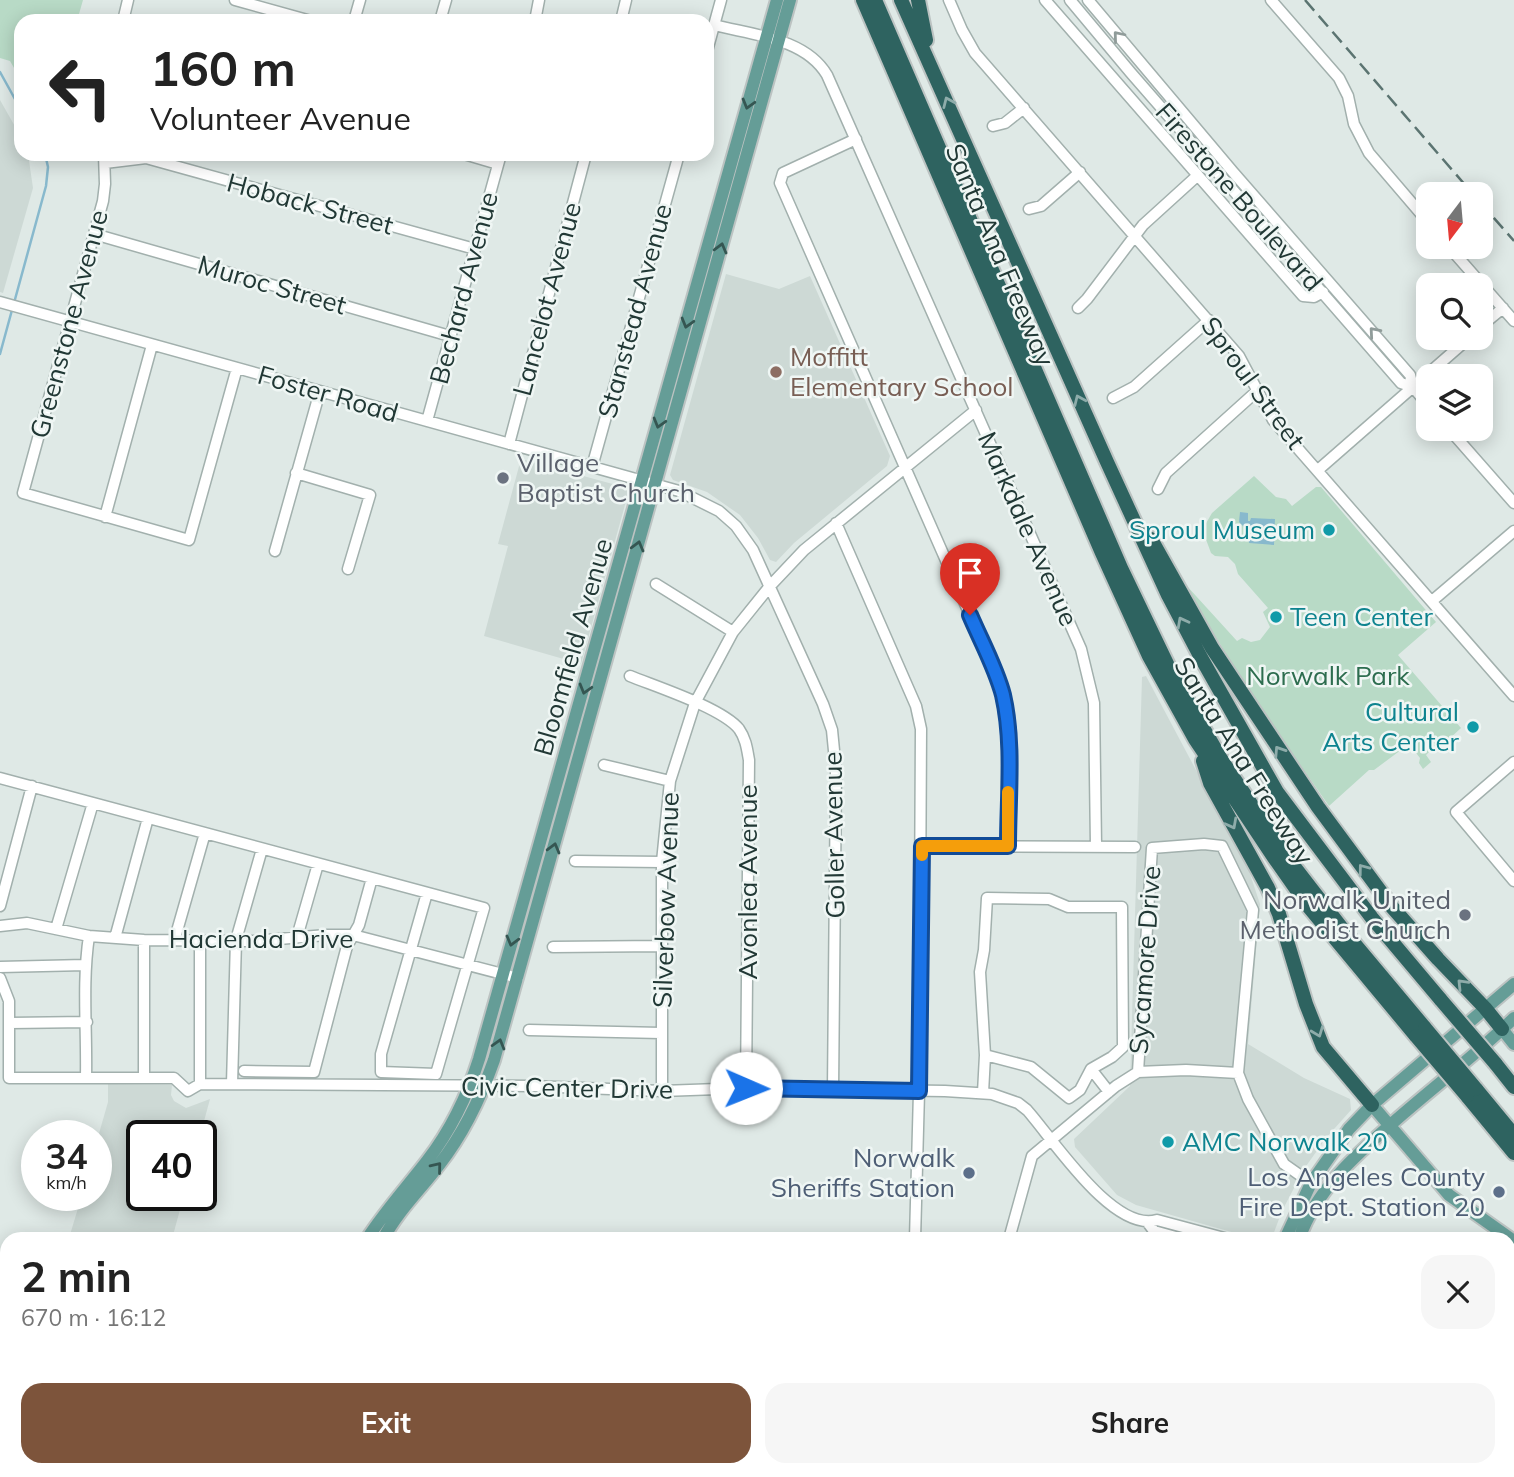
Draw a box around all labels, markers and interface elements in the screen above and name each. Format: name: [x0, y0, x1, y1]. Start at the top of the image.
one-way arrow: [1114, 31, 1126, 44]
text: 160 m: [150, 37, 296, 98]
icon: left: [35, 42, 126, 133]
street label: Firestone Boulevard: [1149, 96, 1330, 298]
one-way arrow: [942, 97, 956, 110]
text: Volunteer Avenue: [150, 98, 411, 138]
one-way arrow: [742, 98, 756, 110]
street label: Santa Ana Freeway: [939, 139, 1062, 371]
street label: Hoback Street: [223, 165, 397, 242]
north arrow: [1416, 182, 1493, 259]
map controls: [1416, 182, 1493, 441]
street label: Bechard Avenue: [422, 188, 505, 388]
street label: Lancelot Avenue: [505, 198, 588, 399]
street label: Stanstead Avenue: [590, 200, 679, 422]
street label: Greenstone Avenue: [22, 206, 115, 442]
one-way arrow: [713, 243, 727, 255]
street label: Muroc Street: [194, 248, 350, 321]
button: search: [1416, 273, 1493, 350]
street label: Sproul Street: [1194, 310, 1313, 455]
one-way arrow: [680, 317, 695, 329]
one-way arrow: [1370, 328, 1382, 341]
place label: Moffitt Elementary School: [790, 340, 1014, 403]
street label: Foster Road: [254, 358, 402, 429]
marker: Moffitt Elementary School: [768, 364, 784, 380]
button: layers: [1416, 364, 1493, 441]
one-way arrow: [1073, 395, 1087, 407]
one-way arrow: [653, 417, 668, 429]
street label: Markdale Avenue: [971, 426, 1086, 631]
place label: Village Baptist Church: [517, 446, 695, 509]
marker: Village Baptist Church: [495, 470, 511, 486]
place label: Sproul Museum: [1129, 513, 1315, 546]
marker: Sproul Museum: [1321, 522, 1337, 538]
street label: Bloomfield Avenue: [526, 534, 619, 759]
one-way arrow: [630, 540, 644, 552]
pin: [940, 543, 1000, 615]
icon: arrive: [951, 554, 989, 592]
place label: Teen Center: [1290, 600, 1433, 633]
marker: Teen Center: [1268, 609, 1284, 625]
one-way arrow: [1176, 617, 1190, 629]
street label: Santa Ana Freeway: [1167, 651, 1322, 871]
park label: Norwalk Park: [1246, 659, 1410, 692]
one-way arrow: [579, 682, 593, 694]
place label: Cultural Arts Center: [1322, 695, 1460, 758]
marker: Cultural Arts Center: [1465, 719, 1481, 735]
one-way arrow: [1275, 746, 1287, 759]
street label: Goller Avenue: [816, 751, 851, 919]
street label: Avonlea Avenue: [731, 784, 764, 980]
street label: Silverbow Avenue: [645, 791, 686, 1008]
one-way arrow: [1224, 817, 1237, 829]
one-way arrow: [545, 842, 560, 854]
street label: Sycamore Drive: [1121, 865, 1168, 1055]
one-way arrow: [1359, 865, 1372, 877]
place label: Norwalk United Methodist Church: [1240, 883, 1451, 946]
marker: Norwalk United Methodist Church: [1457, 907, 1473, 923]
street label: Hacienda Drive: [169, 922, 353, 955]
one-way arrow: [506, 935, 521, 947]
one-way arrow: [1457, 979, 1470, 992]
one-way arrow: [1309, 1026, 1323, 1038]
one-way arrow: [491, 1038, 505, 1050]
position arrow: [709, 1051, 783, 1125]
street label: Civic Center Drive: [461, 1069, 673, 1106]
speed limit sign: 40: [126, 1120, 217, 1211]
place label: AMC Norwalk 20: [1182, 1125, 1388, 1158]
text: 34: [45, 1134, 88, 1178]
marker: AMC Norwalk 20: [1160, 1134, 1176, 1150]
place label: Norwalk Sheriffs Station: [771, 1141, 956, 1204]
place label: Los Angeles County Fire Dept. Station 20: [1239, 1160, 1485, 1223]
one-way arrow: [429, 1163, 441, 1176]
marker: Norwalk Sheriffs Station: [961, 1165, 977, 1181]
text: km/h: [46, 1171, 87, 1194]
marker: Los Angeles County Fire Dept. Station 20: [1491, 1184, 1507, 1200]
text: 2 min: [21, 1250, 132, 1303]
button: close: [1421, 1255, 1495, 1329]
text: 670 m · 16:12: [21, 1303, 166, 1332]
button: Exit: [21, 1383, 751, 1463]
button: Share: [765, 1383, 1495, 1463]

